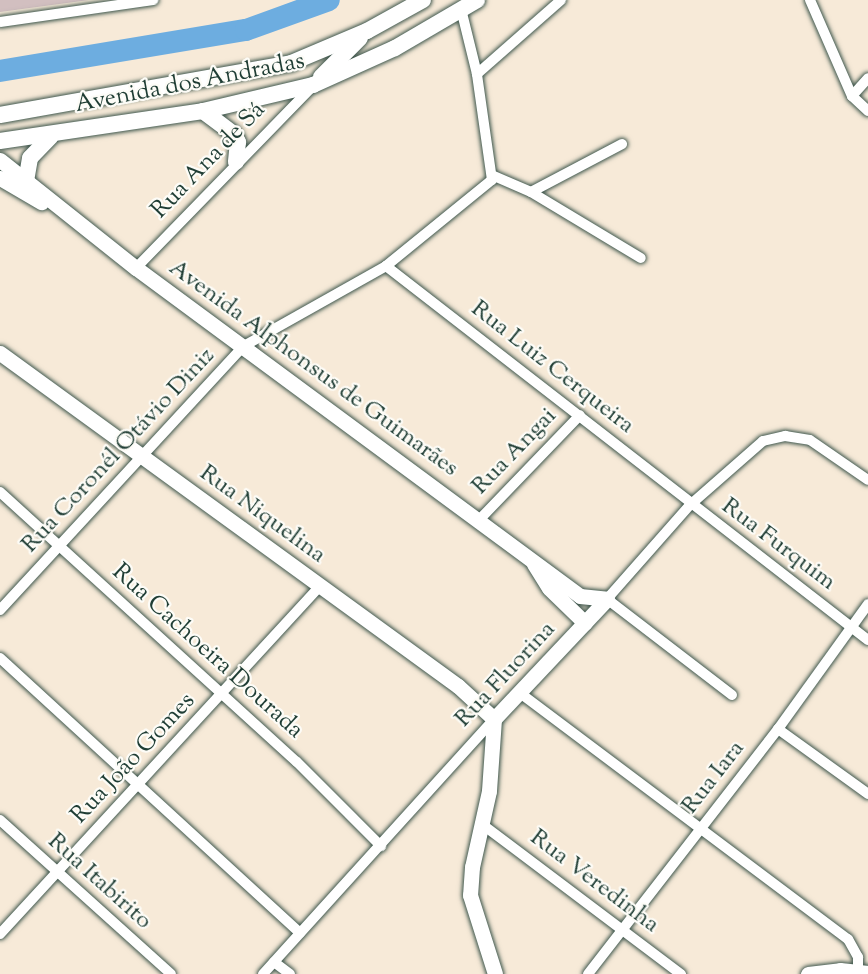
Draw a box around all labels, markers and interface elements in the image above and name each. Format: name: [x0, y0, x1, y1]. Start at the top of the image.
street label: Avenida dos Andradas: [73, 48, 307, 120]
street label: Rua Ana de Sá: [146, 97, 272, 225]
street label: Avenida Alphonsus de Guimarães: [163, 254, 463, 484]
street label: Rua Luiz Cerqueira: [464, 295, 640, 441]
street label: Rua Coronél Otávio Diniz: [16, 342, 222, 560]
street label: Rua Angai: [467, 403, 563, 501]
street label: Rua Niquelina: [193, 460, 331, 570]
street label: Rua Furquim: [715, 493, 841, 597]
street label: Rua Cachoeira Dourada: [105, 559, 309, 745]
street label: Rua Fluorina: [450, 616, 562, 734]
street label: Rua João Gomes: [66, 688, 202, 830]
street label: Rua Iara: [676, 736, 752, 820]
street label: Rua Veredinha: [524, 824, 664, 940]
street label: Rua Itabirito: [41, 828, 157, 936]

